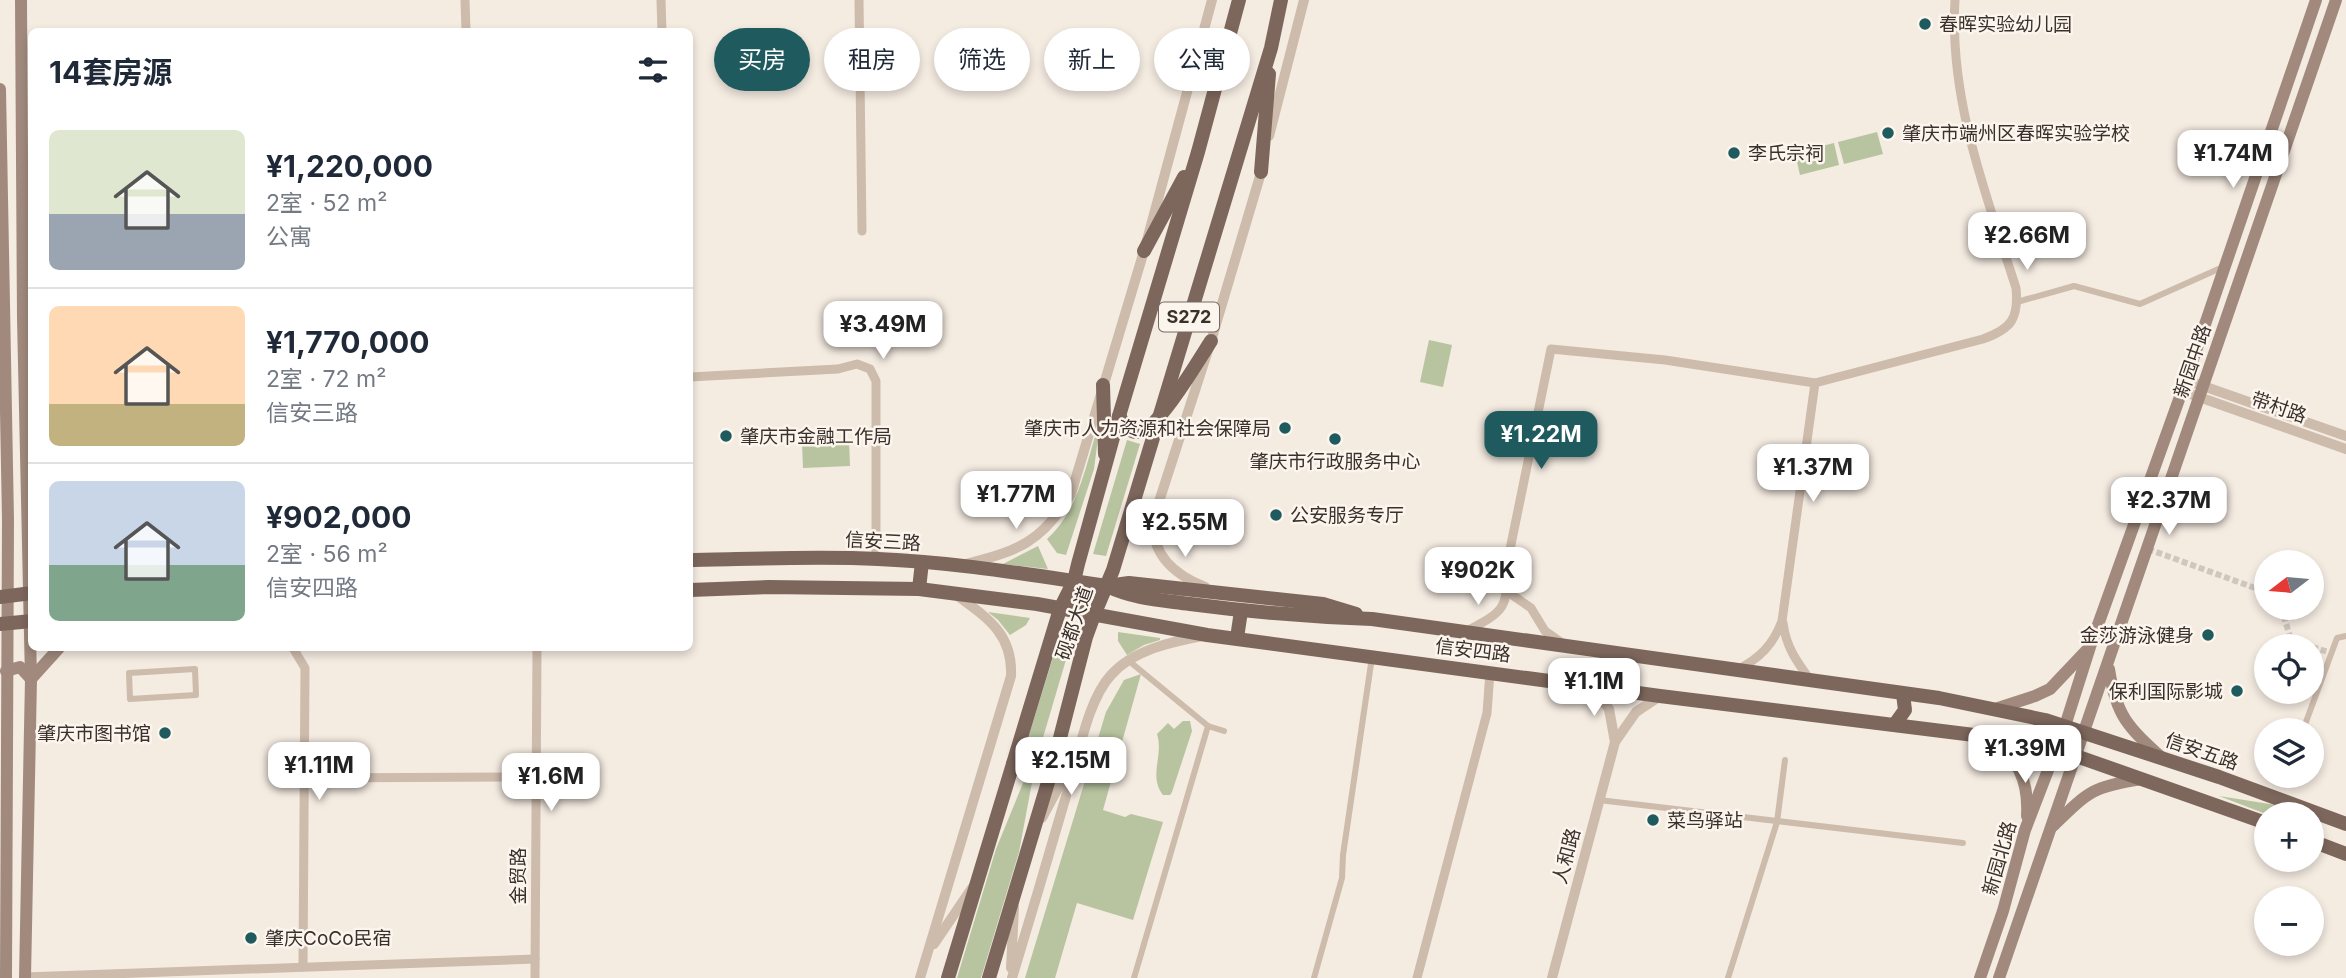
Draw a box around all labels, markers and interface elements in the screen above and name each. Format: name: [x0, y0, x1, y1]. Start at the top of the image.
place label: 春晖实验幼儿园: [1939, 13, 2072, 36]
marker: 春晖实验幼儿园: [1917, 16, 1933, 32]
chip: 买房: [714, 28, 810, 91]
chip: 租房: [824, 28, 920, 91]
chip: 筛选: [934, 28, 1030, 91]
chip: 新上: [1044, 28, 1140, 91]
chip: 公寓: [1154, 28, 1250, 91]
icon: filters: [634, 51, 672, 89]
text: 14套房源: [49, 54, 172, 90]
place label: 肇庆市端州区春晖实验学校: [1902, 122, 2130, 145]
marker: 肇庆市端州区春晖实验学校: [1880, 125, 1896, 141]
pin: ¥1.74M: [2176, 130, 2290, 190]
text: ¥1.74M: [2193, 139, 2273, 167]
place label: 李氏宗祠: [1748, 142, 1824, 165]
marker: 李氏宗祠: [1726, 145, 1742, 161]
text: ¥1,220,000: [266, 148, 433, 184]
icon: home: [105, 158, 189, 242]
text: 2室 · 52 m²: [266, 189, 387, 217]
pin: ¥2.66M: [1970, 212, 2084, 272]
text: ¥2.66M: [1984, 221, 2070, 249]
text: 公寓: [266, 223, 312, 251]
pin: ¥3.49M: [826, 302, 940, 361]
road number: S272: [1159, 302, 1219, 332]
text: ¥3.49M: [839, 310, 927, 338]
street label: 新园中路: [2169, 321, 2216, 401]
text: ¥1,770,000: [266, 324, 430, 360]
icon: home: [105, 334, 189, 418]
text: 2室 · 72 m²: [266, 365, 386, 393]
street label: 带村路: [2248, 387, 2310, 428]
text: 信安三路: [266, 399, 358, 427]
pin: ¥1.22M: [1484, 412, 1598, 471]
place label: 肇庆市人力资源和社会保障局: [1024, 417, 1271, 440]
marker: 肇庆市人力资源和社会保障局: [1277, 420, 1293, 436]
text: ¥1.22M: [1500, 420, 1582, 448]
place label: 肇庆市金融工作局: [740, 425, 892, 448]
marker: 肇庆市金融工作局: [718, 428, 734, 444]
marker: 肇庆市行政服务中心: [1327, 431, 1343, 447]
pin: ¥1.37M: [1756, 444, 1870, 504]
place label: 肇庆市行政服务中心: [1249, 450, 1421, 473]
text: ¥1.37M: [1773, 453, 1853, 481]
pin: ¥1.77M: [959, 472, 1073, 531]
pin: ¥2.37M: [2112, 477, 2226, 537]
text: ¥1.77M: [977, 480, 1055, 508]
text: ¥2.37M: [2127, 486, 2211, 514]
text: ¥902,000: [266, 499, 412, 535]
pin: ¥2.55M: [1128, 500, 1242, 559]
place label: 公安服务专厅: [1290, 504, 1404, 527]
marker: 公安服务专厅: [1268, 507, 1284, 523]
text: ¥2.55M: [1142, 508, 1228, 536]
icon: home: [105, 509, 189, 593]
street label: 信安三路: [844, 528, 922, 555]
text: 2室 · 56 m²: [266, 540, 388, 568]
pin: ¥902K: [1429, 548, 1527, 607]
north arrow: [2254, 550, 2324, 620]
map controls: [2254, 550, 2324, 956]
text: ¥902K: [1441, 556, 1515, 584]
text: 信安四路: [266, 574, 358, 602]
street label: 砚都大道: [1051, 583, 1098, 663]
place label: 金莎游泳健身: [2080, 624, 2194, 647]
marker: 金莎游泳健身: [2200, 627, 2216, 643]
street label: 信安四路: [1434, 634, 1512, 667]
button: locate: [2254, 634, 2324, 704]
pin: ¥1.1M: [1545, 658, 1643, 718]
text: ¥1.1M: [1564, 667, 1624, 695]
place label: 保利国际影城: [2109, 680, 2223, 703]
marker: 保利国际影城: [2229, 683, 2245, 699]
button: layers: [2254, 718, 2324, 788]
place label: 肇庆市图书馆: [37, 722, 151, 745]
marker: 肇庆市图书馆: [157, 725, 173, 741]
pin: ¥1.39M: [1968, 726, 2082, 785]
street label: 信安五路: [2162, 728, 2242, 775]
text: ¥1.39M: [1984, 734, 2066, 762]
pin: ¥2.15M: [1014, 738, 1128, 797]
pin: ¥1.11M: [262, 742, 376, 802]
text: ¥2.15M: [1031, 746, 1111, 774]
text: ¥1.11M: [284, 751, 354, 779]
pin: ¥1.6M: [502, 754, 600, 813]
text: ¥1.6M: [518, 762, 584, 790]
button: +: [2254, 802, 2324, 872]
place label: 菜鸟驿站: [1667, 809, 1743, 832]
marker: 菜鸟驿站: [1645, 812, 1661, 828]
street label: 新园北路: [1978, 818, 2021, 898]
street label: 人和路: [1548, 826, 1585, 887]
street label: 金贸路: [507, 847, 530, 905]
button: −: [2254, 886, 2324, 956]
place label: 肇庆CoCo民宿: [265, 927, 392, 950]
marker: 肇庆CoCo民宿: [243, 930, 259, 946]

